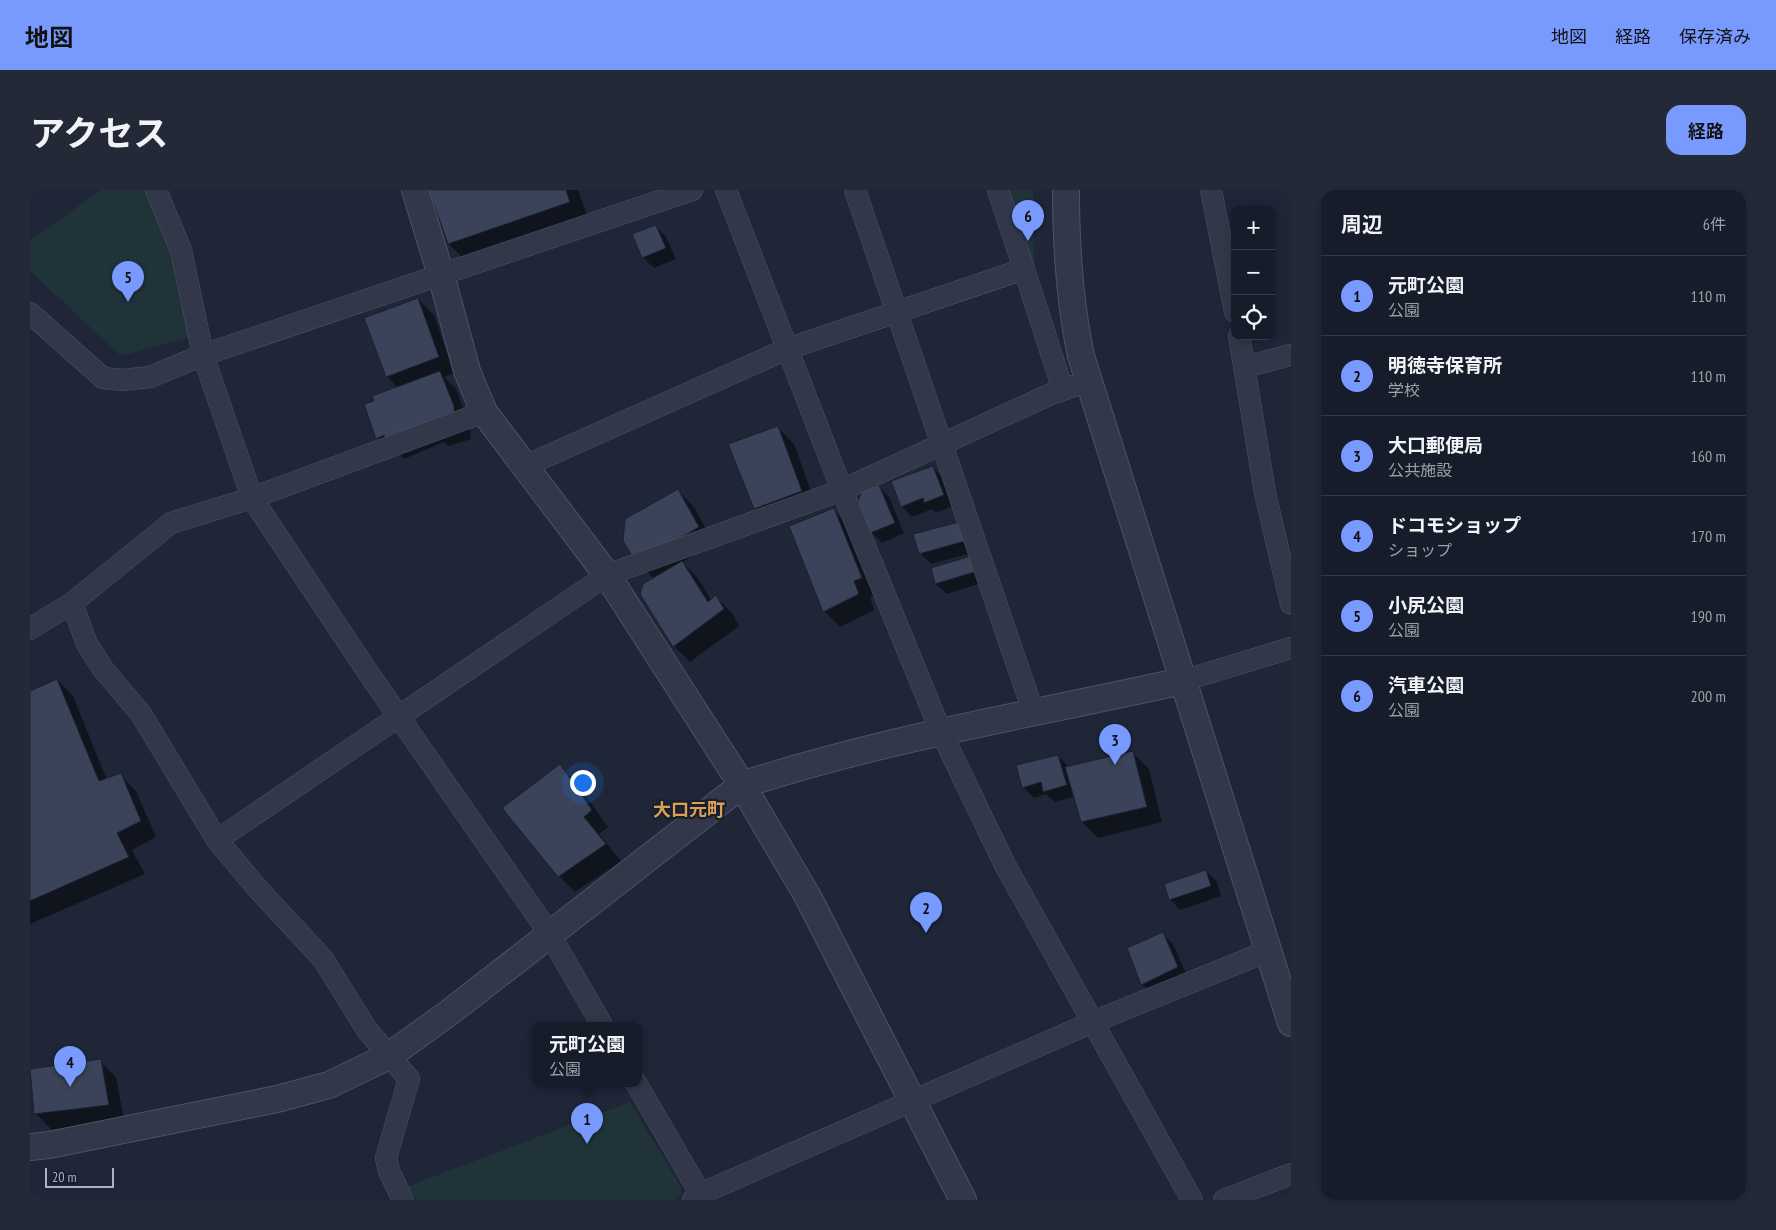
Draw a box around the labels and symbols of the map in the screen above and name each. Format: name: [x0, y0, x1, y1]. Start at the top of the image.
pin: 6: [1012, 200, 1044, 241]
pin: 5: [112, 261, 144, 302]
pin: 3: [1099, 724, 1131, 765]
your location: [570, 770, 596, 796]
district label: 大口元町: [653, 798, 725, 821]
pin: 2: [910, 892, 942, 933]
pin: 4: [54, 1046, 86, 1087]
pin: 1: [571, 1103, 603, 1144]
scale bar: [45, 1165, 114, 1188]

